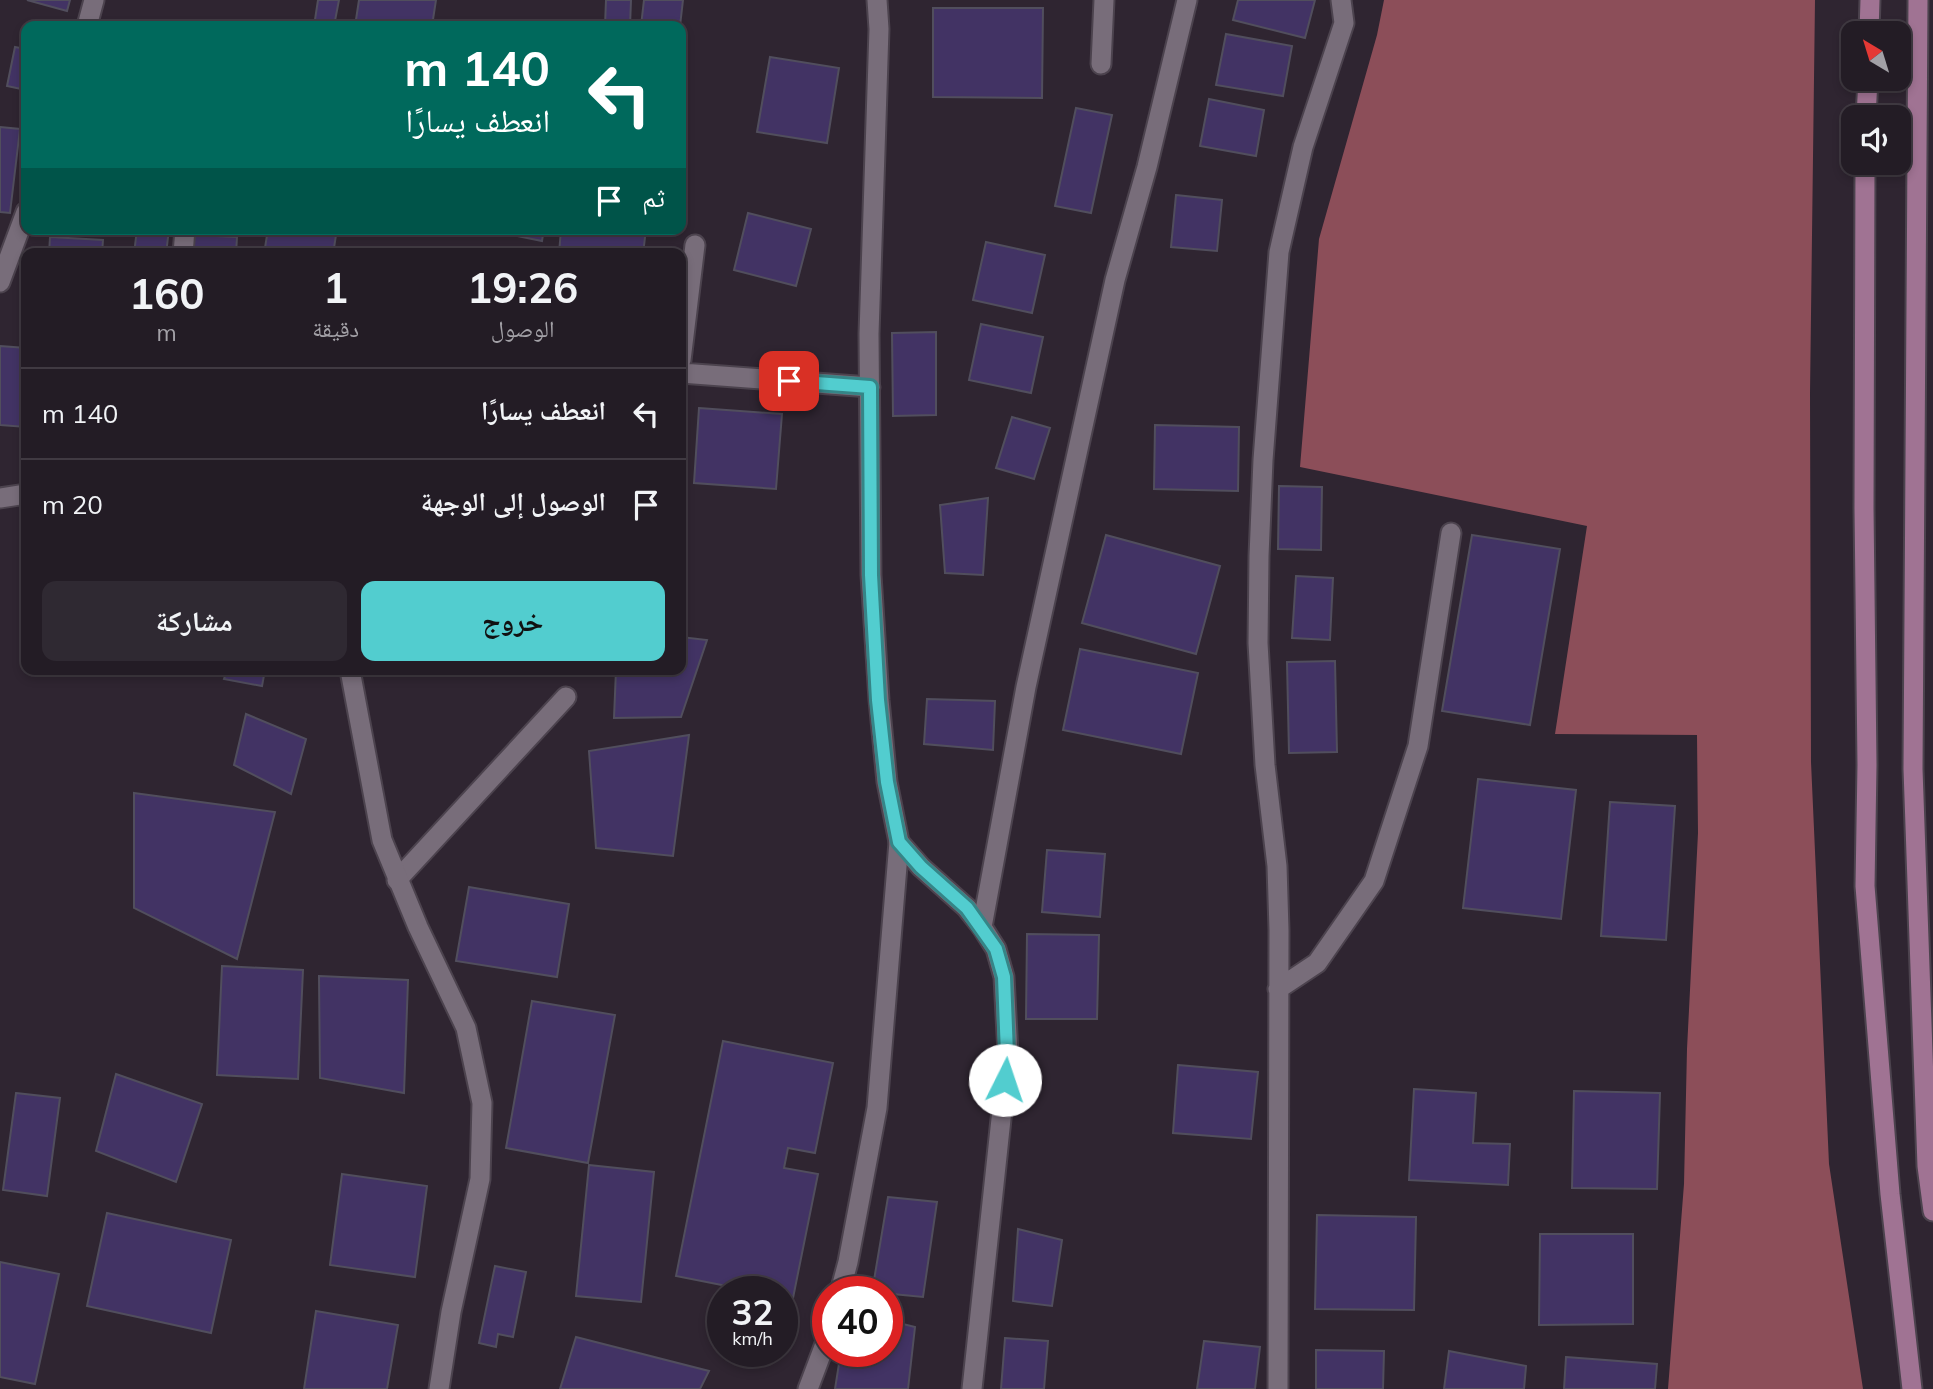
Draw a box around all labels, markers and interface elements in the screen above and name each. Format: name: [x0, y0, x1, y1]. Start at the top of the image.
north arrow: [1841, 21, 1911, 91]
map controls: [1841, 21, 1911, 175]
text: 140 m: [404, 37, 550, 98]
icon: left: [574, 49, 665, 140]
text: انعطف يسارًا: [405, 100, 550, 140]
button: sound: [1841, 105, 1911, 175]
text: ثم: [642, 181, 665, 214]
icon: arrive: [590, 182, 628, 220]
text: 1: [323, 261, 348, 314]
text: 19:26: [467, 261, 578, 314]
text: 160: [129, 267, 204, 320]
text: دقيقة: [312, 314, 359, 343]
text: الوصول: [491, 314, 554, 343]
text: m: [157, 318, 177, 347]
pin: [759, 351, 819, 411]
icon: arrive: [770, 362, 808, 400]
text: انعطف يسارًا: [481, 394, 606, 427]
icon: left: [627, 395, 665, 433]
text: 140 m: [42, 397, 118, 430]
text: الوصول إلى الوجهة: [421, 485, 606, 518]
icon: arrive: [627, 486, 665, 524]
text: 20 m: [42, 488, 103, 521]
button: مشاركة: [42, 581, 347, 661]
button: خروج: [361, 581, 665, 661]
position arrow: [968, 1043, 1042, 1117]
speed limit sign: 40: [812, 1276, 903, 1367]
text: 32: [731, 1290, 774, 1334]
text: km/h: [732, 1327, 773, 1350]

